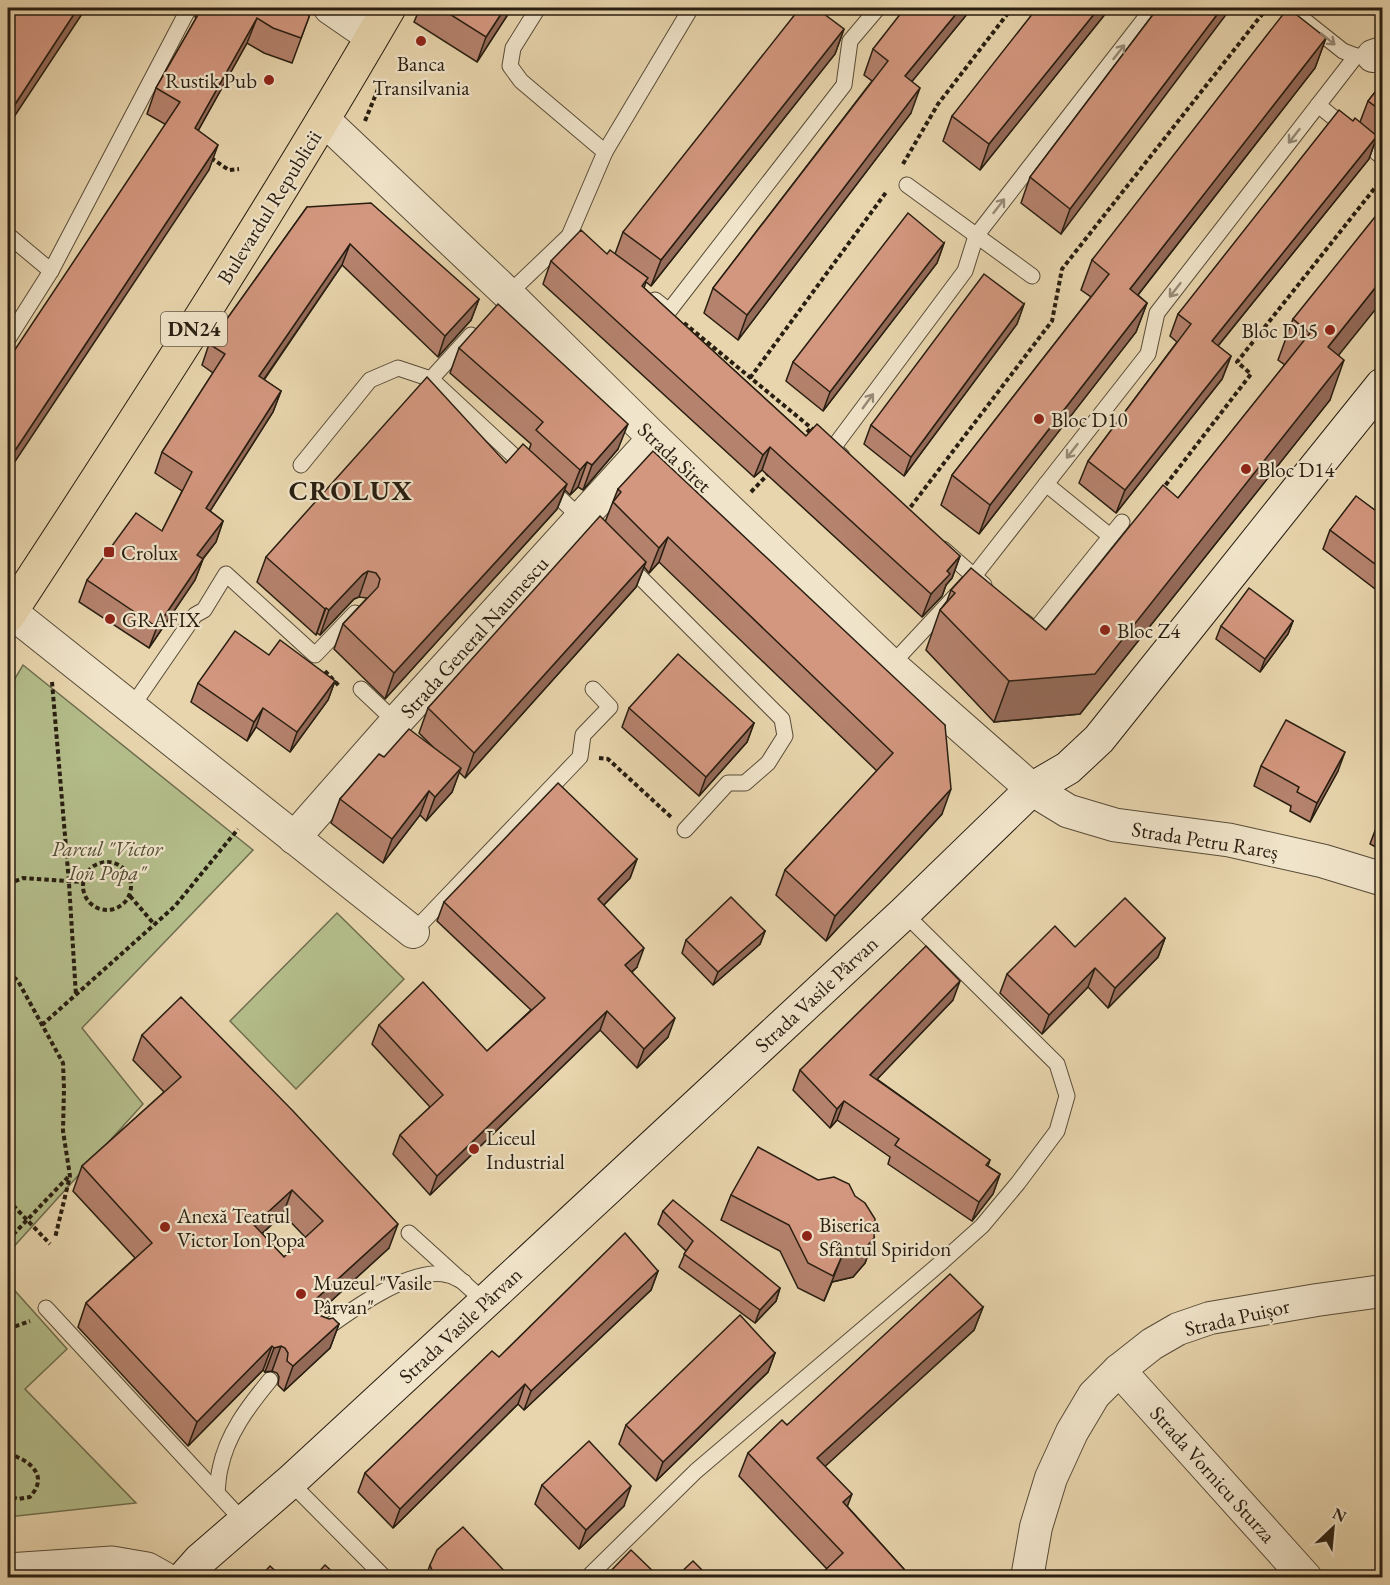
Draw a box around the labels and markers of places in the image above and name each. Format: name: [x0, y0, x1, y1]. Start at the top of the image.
marker: Banca Transilvania: [414, 34, 428, 48]
place label: Banca Transilvania: [372, 50, 470, 101]
place label: Rustik Pub: [165, 67, 257, 94]
marker: Rustik Pub: [262, 73, 276, 87]
place label: Bloc D15: [1241, 317, 1318, 344]
marker: Bloc D15: [1323, 323, 1337, 337]
place label: Bloc D10: [1051, 406, 1128, 433]
marker: Bloc D10: [1032, 412, 1046, 426]
place label: Bloc D14: [1258, 456, 1335, 483]
marker: Bloc D14: [1239, 462, 1253, 476]
place label: Crolux: [121, 539, 178, 566]
marker: Crolux: [102, 545, 116, 559]
place label: GRAFIX: [122, 606, 201, 633]
marker: GRAFIX: [103, 612, 117, 626]
place label: Bloc Z4: [1117, 617, 1181, 644]
marker: Bloc Z4: [1098, 623, 1112, 637]
place label: Liceul Industrial: [486, 1124, 565, 1175]
marker: Liceul Industrial: [467, 1142, 481, 1156]
place label: Anexă Teatrul Victor Ion Popa: [176, 1202, 306, 1253]
place label: Biserica Sfântul Spiridon: [819, 1211, 951, 1262]
marker: Anexă Teatrul Victor Ion Popa: [158, 1220, 172, 1234]
marker: Biserica Sfântul Spiridon: [800, 1229, 814, 1243]
place label: Muzeul "Vasile Pârvan": [313, 1269, 432, 1320]
marker: Muzeul "Vasile Pârvan": [294, 1287, 308, 1301]

